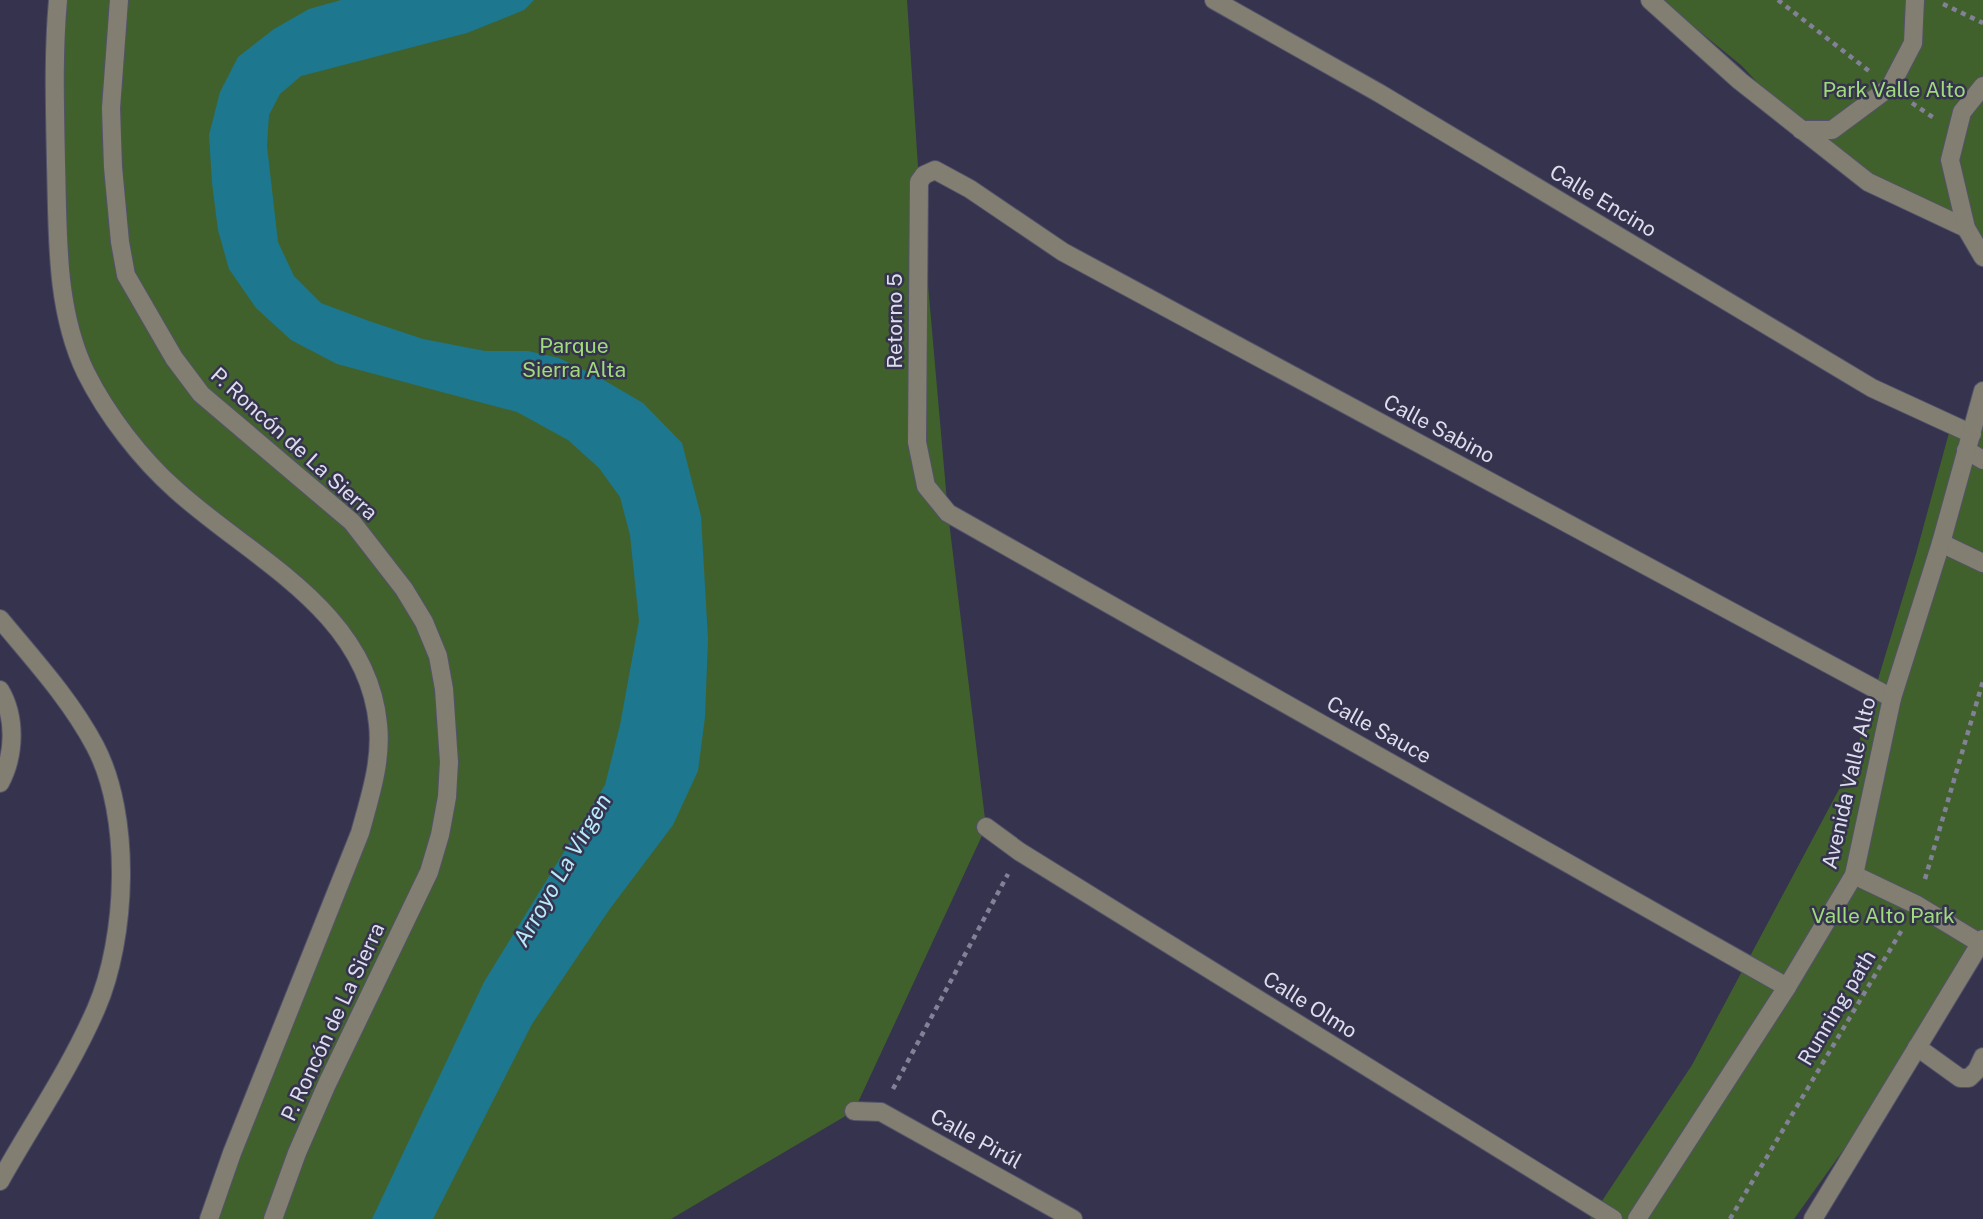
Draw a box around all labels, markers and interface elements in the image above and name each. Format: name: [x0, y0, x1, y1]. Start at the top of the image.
park label: Park Valle Alto: [1822, 77, 1966, 102]
street label: Calle Encino: [1545, 159, 1661, 242]
street label: Retorno 5: [882, 273, 907, 369]
park label: Parque Sierra Alta: [522, 333, 626, 382]
street label: P. Roncón de La Sierra: [206, 362, 383, 525]
street label: Calle Sabino: [1379, 389, 1499, 468]
street label: Calle Sauce: [1323, 691, 1436, 769]
street label: Avenida Valle Alto: [1817, 694, 1880, 871]
water label: Arroyo La Virgen: [507, 789, 616, 951]
park label: Valle Alto Park: [1811, 903, 1955, 928]
street label: P. Roncón de La Sierra: [276, 919, 389, 1125]
street label: Running path: [1792, 946, 1881, 1070]
street label: Calle Olmo: [1259, 966, 1362, 1043]
street label: Calle Pirúl: [926, 1103, 1026, 1174]

